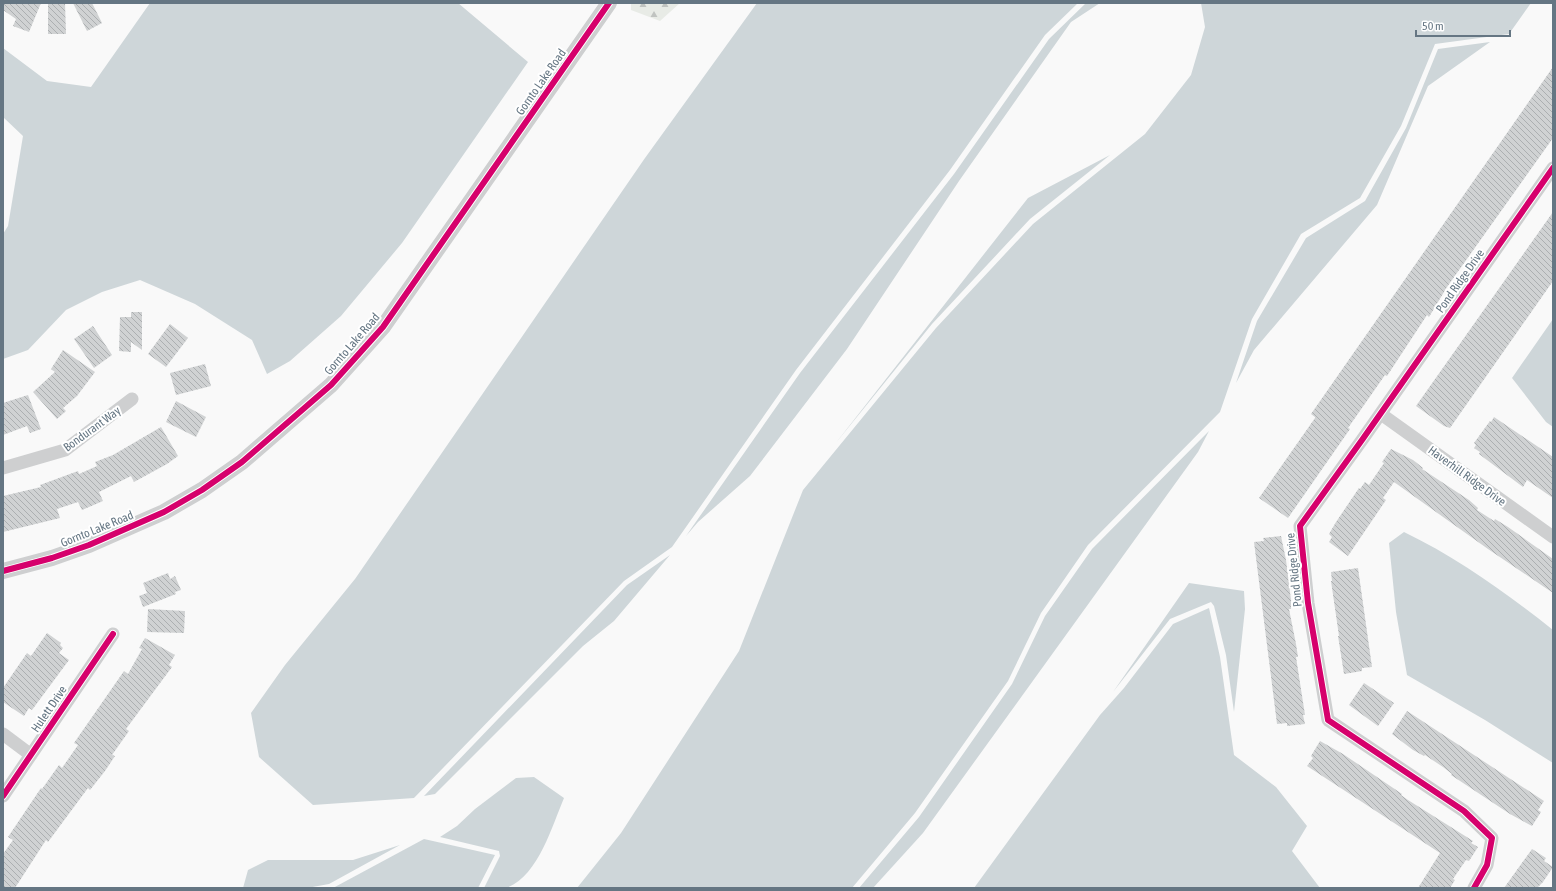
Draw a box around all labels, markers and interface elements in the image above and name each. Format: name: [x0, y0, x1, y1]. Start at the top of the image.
scale bar: [1416, 12, 1510, 38]
text: 50 m: [1422, 19, 1444, 33]
street label: Gornto Lake Road: [513, 46, 569, 118]
street label: Pond Ridge Drive: [1433, 247, 1487, 315]
street label: Gornto Lake Road: [321, 310, 383, 378]
street label: Bondurant Way: [61, 404, 123, 454]
street label: Haverhill Ridge Drive: [1425, 443, 1509, 509]
street label: Gornto Lake Road: [59, 508, 135, 550]
street label: Pond Ridge Drive: [1283, 532, 1305, 608]
street label: Hulett Drive: [28, 683, 70, 735]

